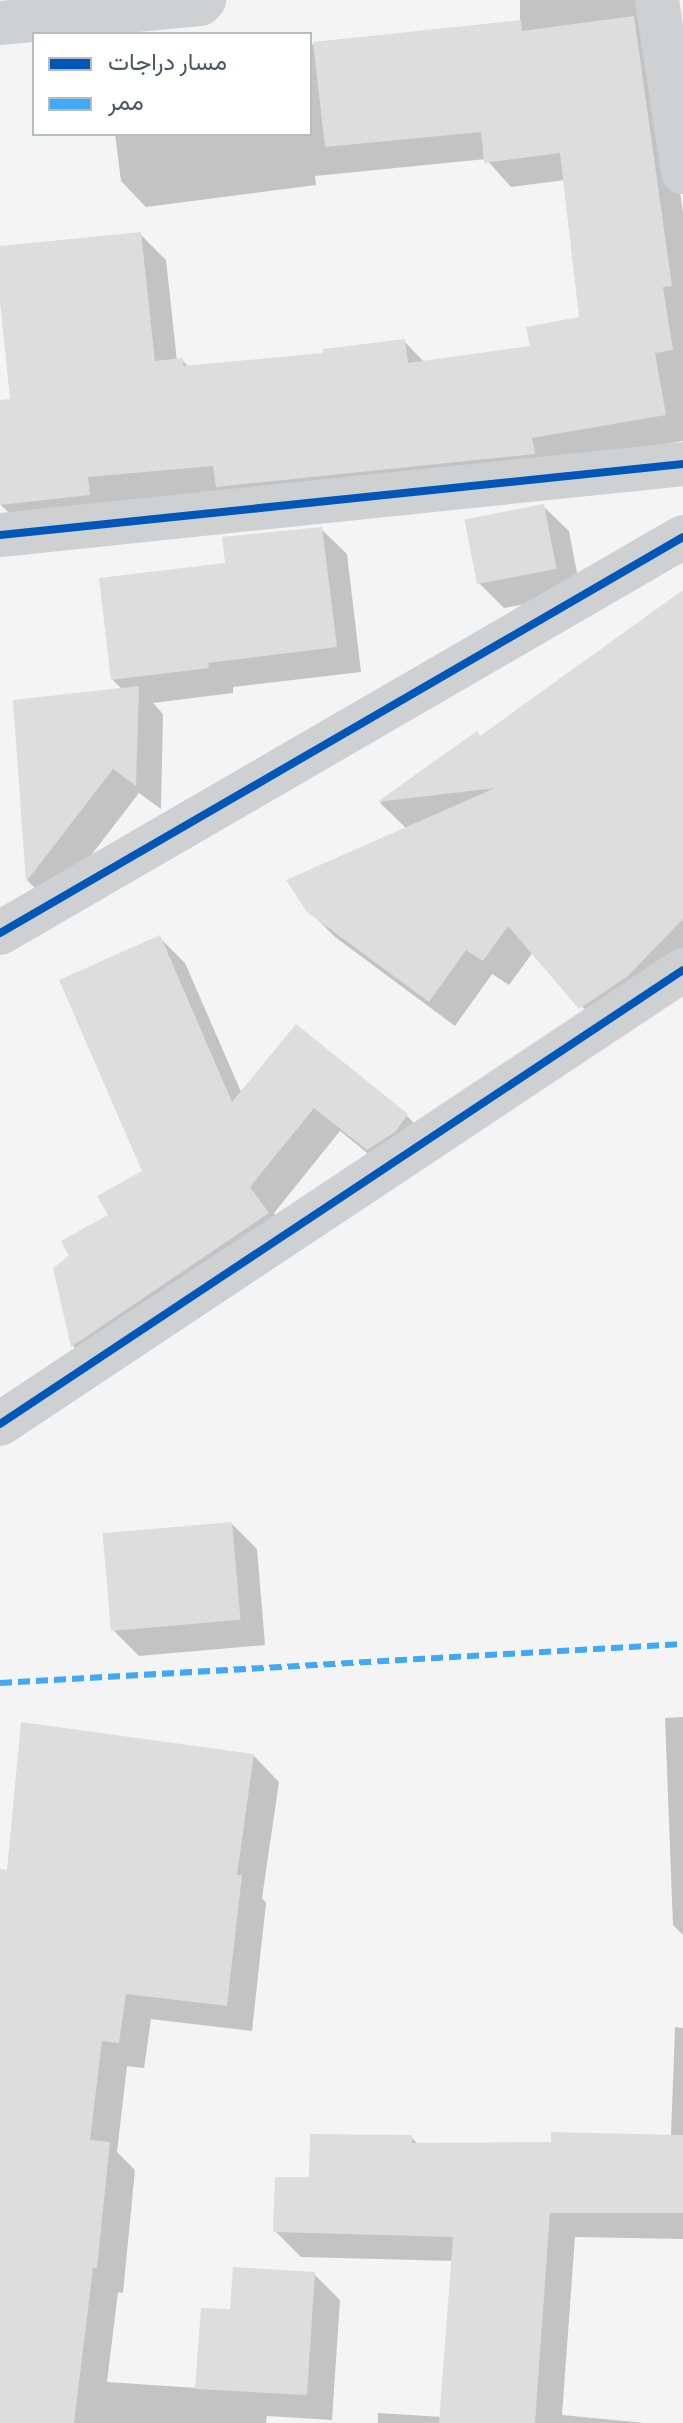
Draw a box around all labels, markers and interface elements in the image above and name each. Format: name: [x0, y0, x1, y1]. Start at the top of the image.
legend: [32, 32, 312, 136]
text: مسار دراجات: [108, 46, 227, 75]
text: ممر: [108, 86, 144, 115]

